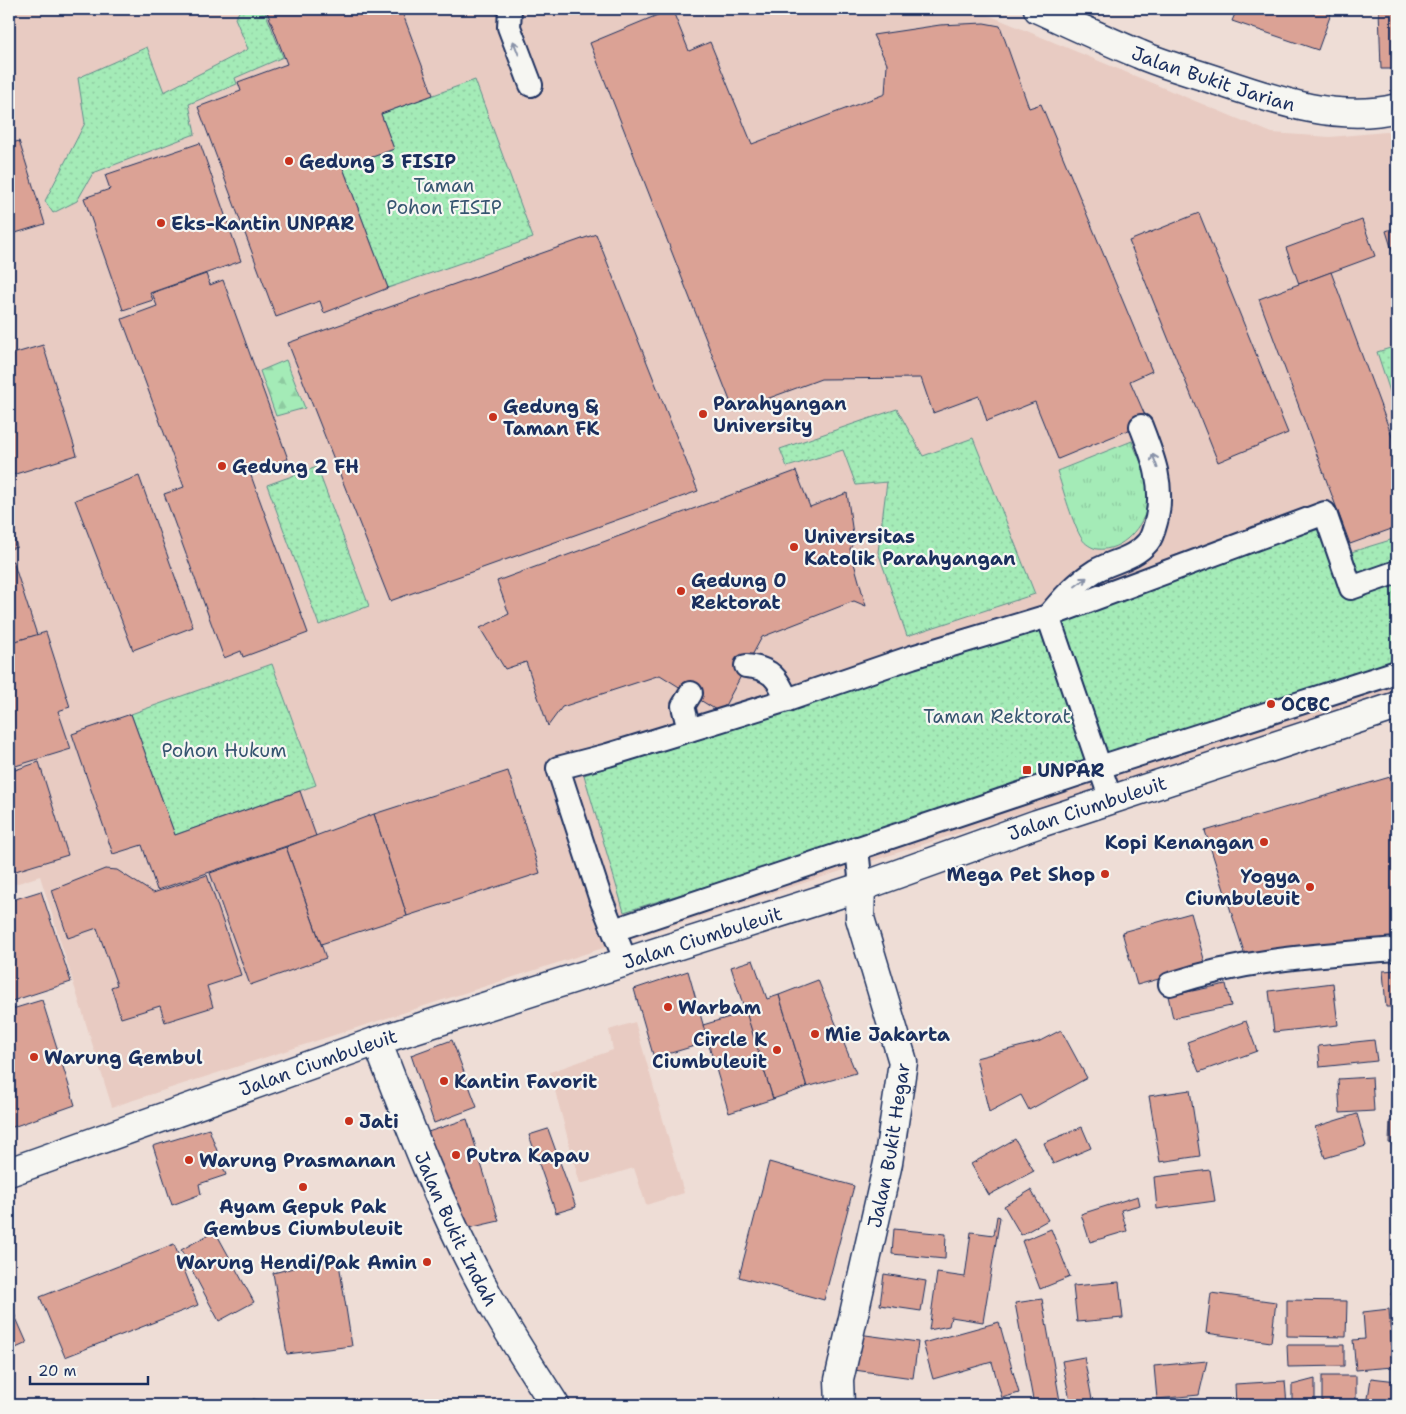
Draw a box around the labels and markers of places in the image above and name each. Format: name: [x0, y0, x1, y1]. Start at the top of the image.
place label: Gedung 3 FISIP: [299, 149, 456, 174]
marker: Gedung 3 FISIP: [283, 155, 295, 167]
place label: Eks-Kantin UNPAR: [171, 211, 354, 236]
marker: Eks-Kantin UNPAR: [155, 217, 167, 229]
place label: Parahyangan University: [713, 391, 847, 438]
place label: Gedung & Taman FK: [503, 394, 599, 441]
marker: Parahyangan University: [697, 408, 709, 420]
marker: Gedung & Taman FK: [487, 411, 499, 423]
place label: Gedung 2 FH: [232, 454, 359, 479]
marker: Gedung 2 FH: [216, 460, 228, 472]
place label: Universitas Katolik Parahyangan: [804, 524, 1016, 571]
marker: Universitas Katolik Parahyangan: [788, 541, 800, 553]
place label: Gedung 0 Rektorat: [691, 568, 787, 615]
marker: Gedung 0 Rektorat: [675, 585, 687, 597]
place label: OCBC: [1281, 692, 1330, 717]
marker: OCBC: [1265, 698, 1277, 710]
place label: UNPAR: [1037, 758, 1105, 783]
marker: UNPAR: [1021, 764, 1033, 776]
place label: Kopi Kenangan: [1105, 830, 1254, 855]
marker: Kopi Kenangan: [1258, 836, 1270, 848]
place label: Mega Pet Shop: [947, 862, 1095, 887]
place label: Yogya Ciumbuleuit: [1185, 864, 1300, 911]
marker: Mega Pet Shop: [1099, 868, 1111, 880]
marker: Yogya Ciumbuleuit: [1304, 881, 1316, 893]
place label: Warbam: [678, 995, 761, 1020]
marker: Warbam: [662, 1001, 674, 1013]
place label: Mie Jakarta: [825, 1022, 950, 1047]
place label: Circle K Ciumbuleuit: [652, 1027, 767, 1074]
marker: Mie Jakarta: [809, 1028, 821, 1040]
marker: Circle K Ciumbuleuit: [771, 1044, 783, 1056]
place label: Warung Gembul: [44, 1045, 203, 1070]
marker: Warung Gembul: [28, 1051, 40, 1063]
place label: Kantin Favorit: [454, 1069, 597, 1094]
marker: Kantin Favorit: [438, 1075, 450, 1087]
place label: Jati: [359, 1109, 399, 1134]
marker: Jati: [343, 1115, 355, 1127]
place label: Putra Kapau: [466, 1143, 590, 1168]
place label: Warung Prasmanan: [199, 1148, 396, 1173]
marker: Putra Kapau: [450, 1149, 462, 1161]
marker: Warung Prasmanan: [183, 1154, 195, 1166]
marker: Ayam Gepuk Pak Gembus Ciumbuleuit: [297, 1181, 309, 1193]
place label: Ayam Gepuk Pak Gembus Ciumbuleuit: [203, 1194, 403, 1241]
place label: Warung Hendi/Pak Amin: [176, 1250, 417, 1275]
marker: Warung Hendi/Pak Amin: [421, 1256, 433, 1268]

